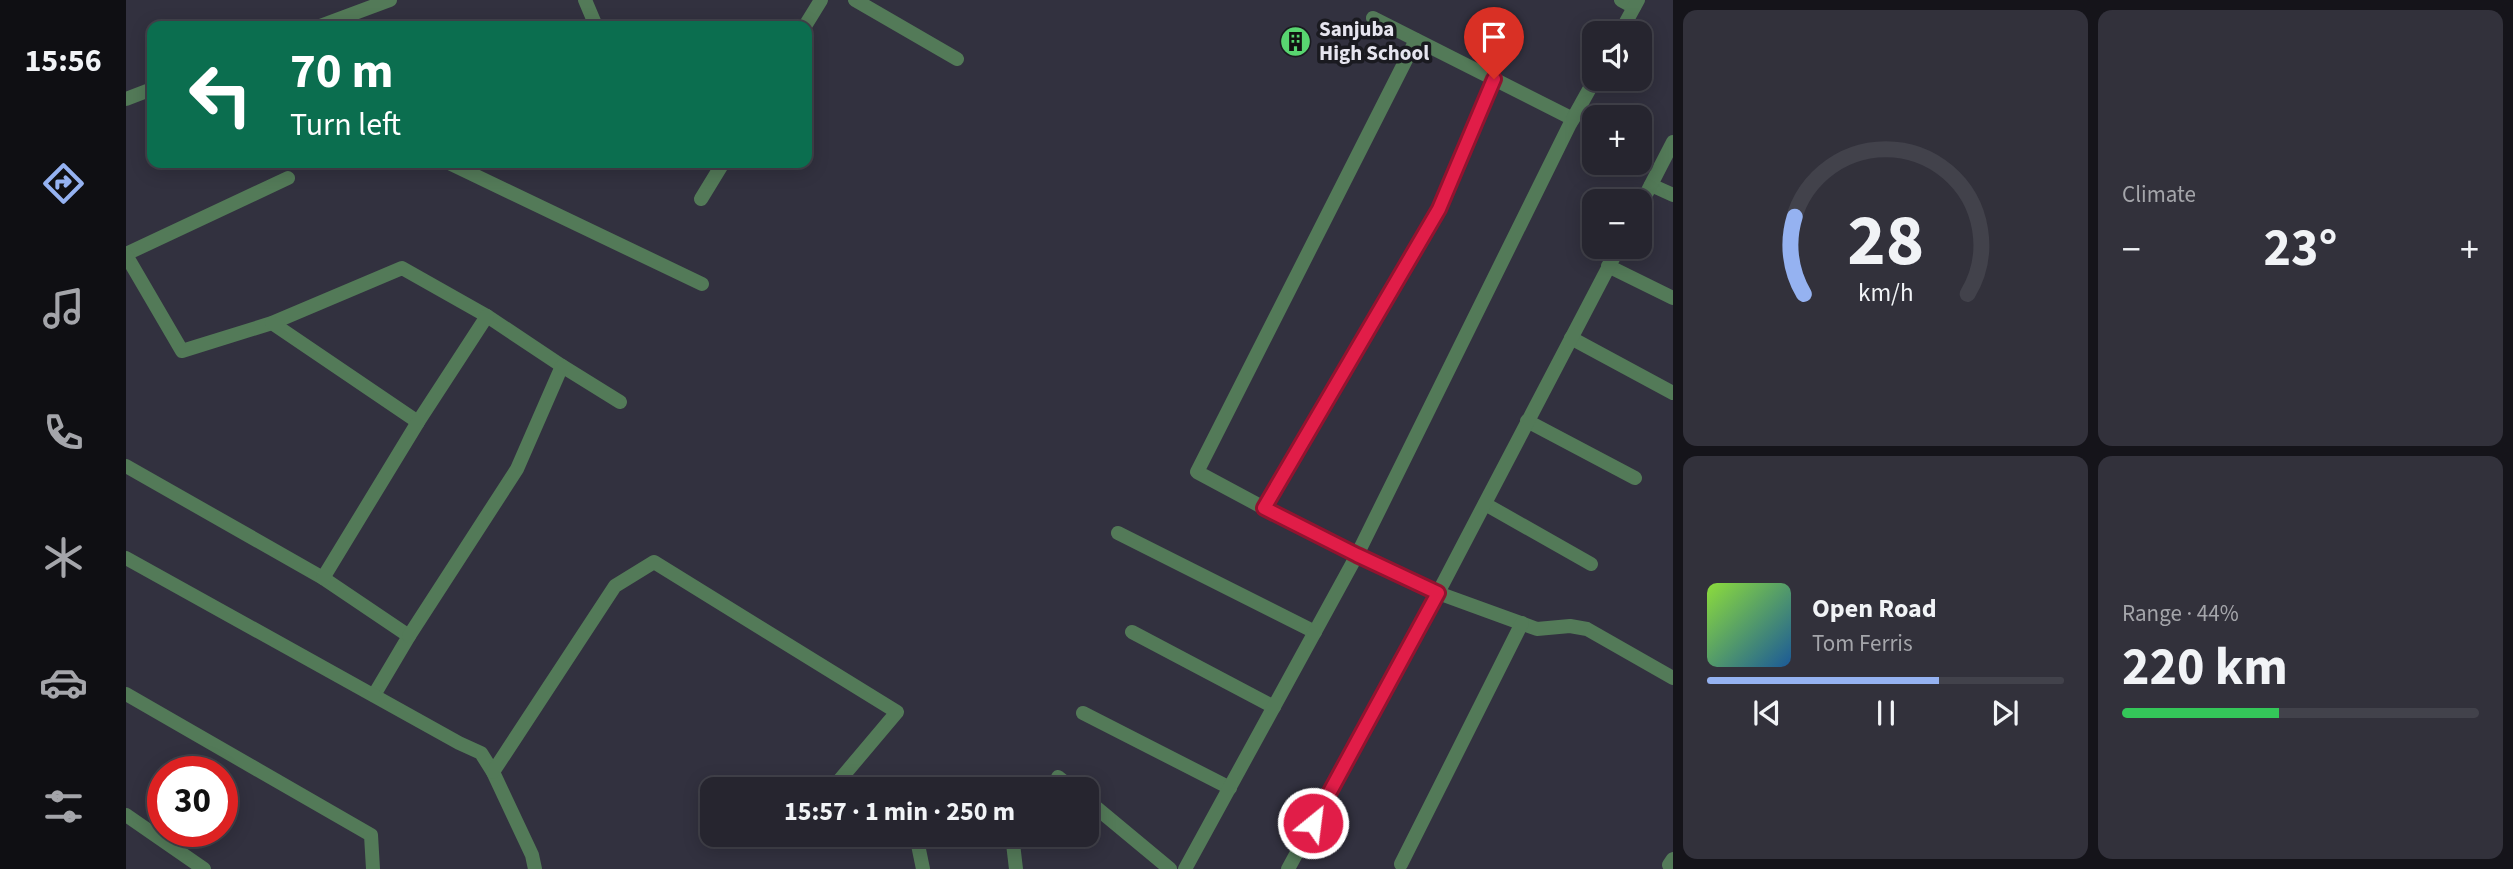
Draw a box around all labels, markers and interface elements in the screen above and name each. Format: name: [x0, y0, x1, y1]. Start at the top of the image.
pin: [1464, 7, 1524, 79]
place label: Sanjuba High School: [1319, 14, 1429, 68]
icon: arrive: [1475, 18, 1513, 56]
map controls: [1582, 21, 1652, 259]
button: sound: [1582, 21, 1652, 91]
building icon: Sanjuba High School: [1279, 24, 1313, 58]
text: 70 m: [290, 37, 394, 107]
text: 15:56: [24, 38, 102, 84]
icon: left: [175, 49, 266, 140]
text: Turn left: [290, 102, 401, 148]
button: +: [1582, 105, 1652, 175]
icon: directions: [39, 159, 88, 208]
text: Climate: [2122, 178, 2196, 211]
button: −: [1582, 189, 1652, 259]
text: 28: [1847, 189, 1924, 293]
text: 23°: [2264, 212, 2337, 286]
text: −: [2122, 223, 2141, 277]
text: +: [2460, 223, 2479, 277]
text: km/h: [1858, 275, 1913, 311]
icon: music: [39, 284, 88, 333]
icon: phone: [39, 408, 88, 457]
icon: climate: [39, 533, 88, 582]
text: Open Road: [1812, 590, 1937, 627]
text: Range · 44%: [2122, 597, 2239, 630]
text: Tom Ferris: [1812, 627, 1913, 660]
text: 220 km: [2122, 631, 2288, 705]
icon: car: [39, 658, 88, 707]
icon: previous: [1748, 694, 1786, 732]
icon: pause: [1867, 694, 1905, 732]
icon: next: [1986, 694, 2024, 732]
speed limit sign: 30: [147, 756, 238, 847]
icon: filters: [39, 782, 88, 831]
position arrow: [1276, 786, 1350, 860]
text: 15:57 · 1 min · 250 m: [784, 793, 1015, 830]

